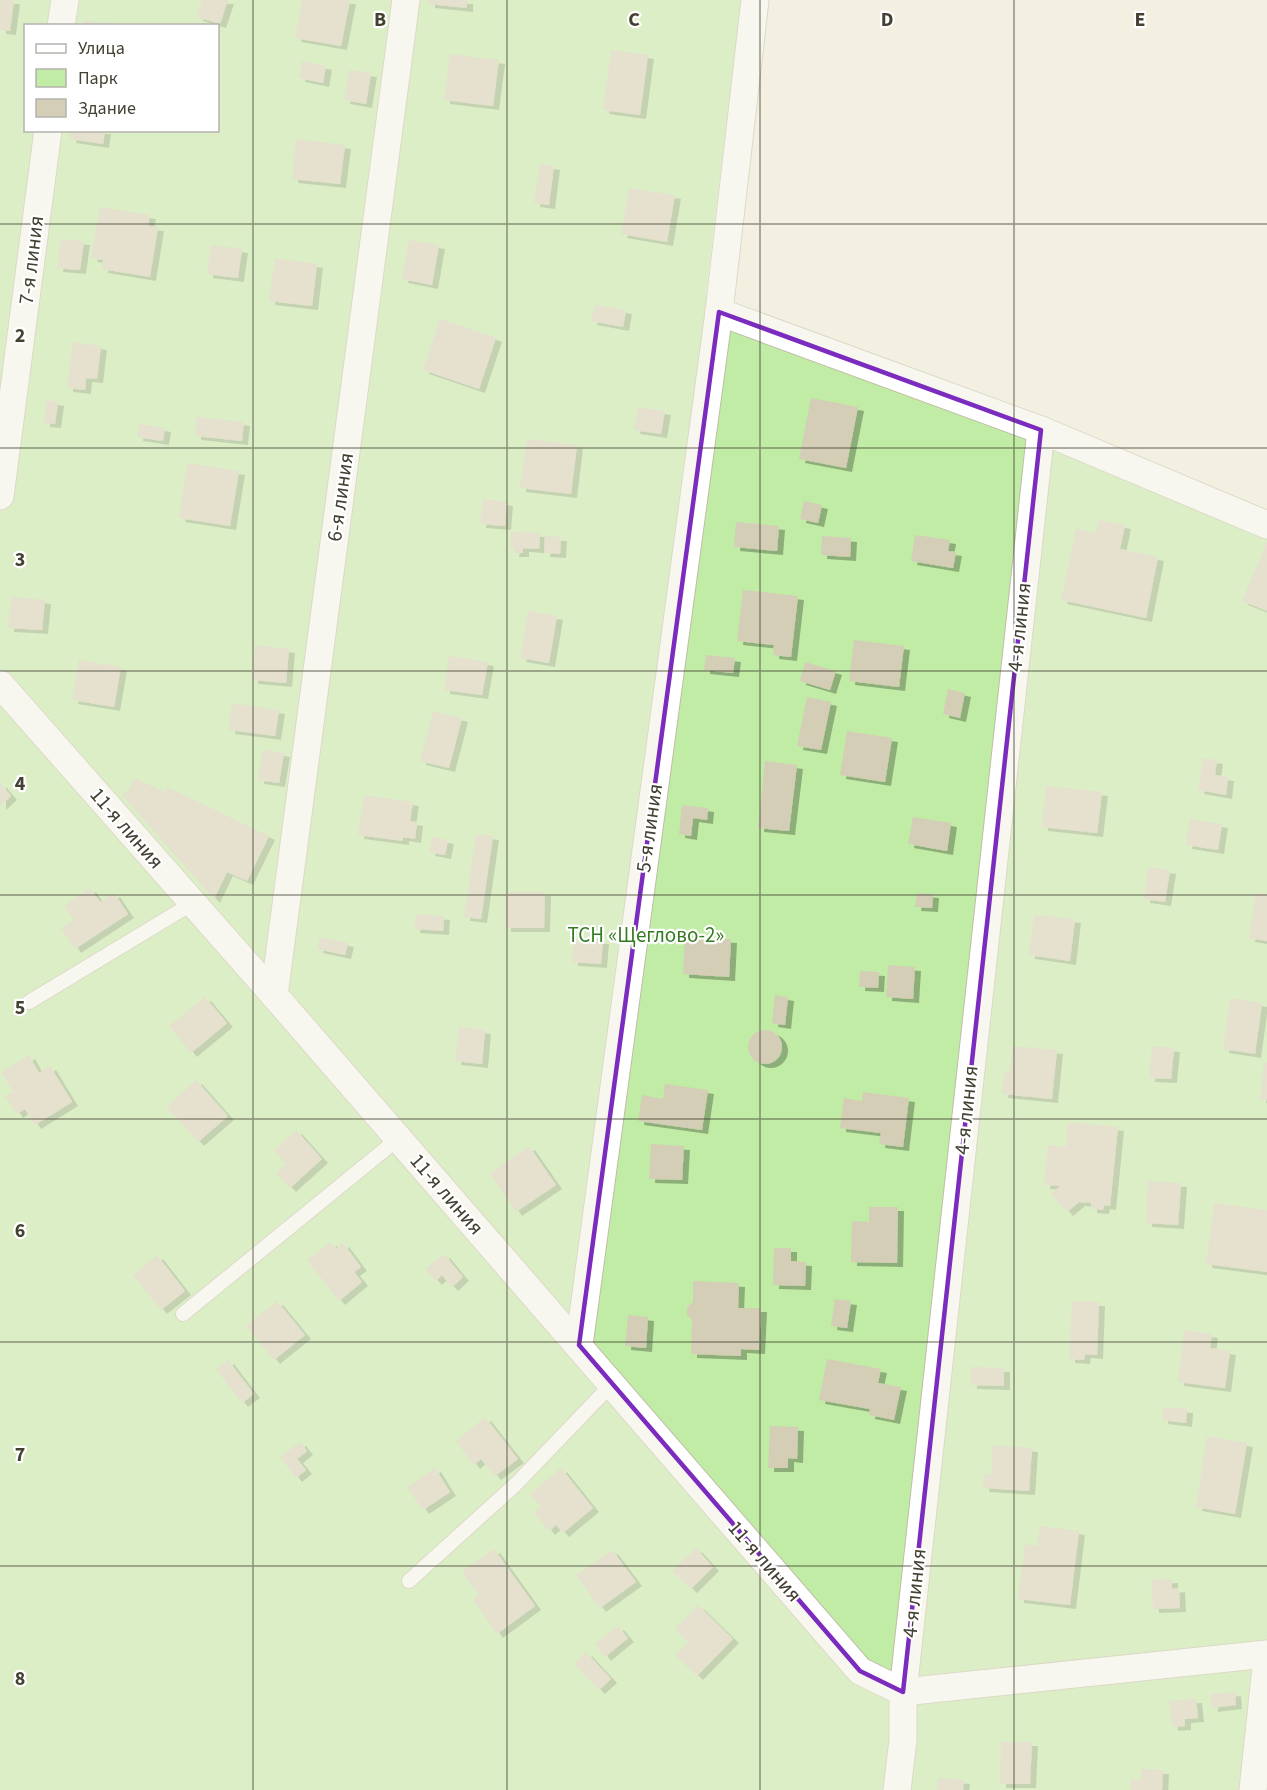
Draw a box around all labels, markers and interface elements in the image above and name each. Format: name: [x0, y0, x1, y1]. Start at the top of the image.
text: B: [374, 6, 386, 34]
text: C: [628, 6, 640, 34]
text: D: [881, 6, 893, 34]
text: E: [1135, 6, 1145, 34]
legend: [24, 24, 219, 132]
text: Улица: [78, 36, 125, 61]
text: Парк: [78, 66, 118, 91]
text: Здание: [78, 96, 136, 121]
street label: 7-я линия: [11, 214, 51, 306]
text: 2: [15, 322, 25, 350]
street label: 6-я линия: [319, 451, 361, 543]
text: 3: [15, 546, 25, 574]
street label: 4-я линия: [999, 581, 1039, 673]
text: 4: [15, 770, 26, 798]
street label: 11-я линия: [83, 781, 171, 875]
street label: 5-я линия: [628, 782, 670, 874]
park label: ТСН «Щеглово-2»: [568, 920, 724, 950]
text: 5: [15, 994, 25, 1022]
street label: 4-я линия: [946, 1064, 986, 1156]
street label: 11-я линия: [403, 1147, 491, 1241]
text: 6: [15, 1217, 25, 1245]
text: 7: [15, 1441, 25, 1469]
street label: 11-я линия: [721, 1514, 809, 1608]
street label: 4-я линия: [894, 1547, 934, 1639]
text: 8: [15, 1665, 25, 1693]

